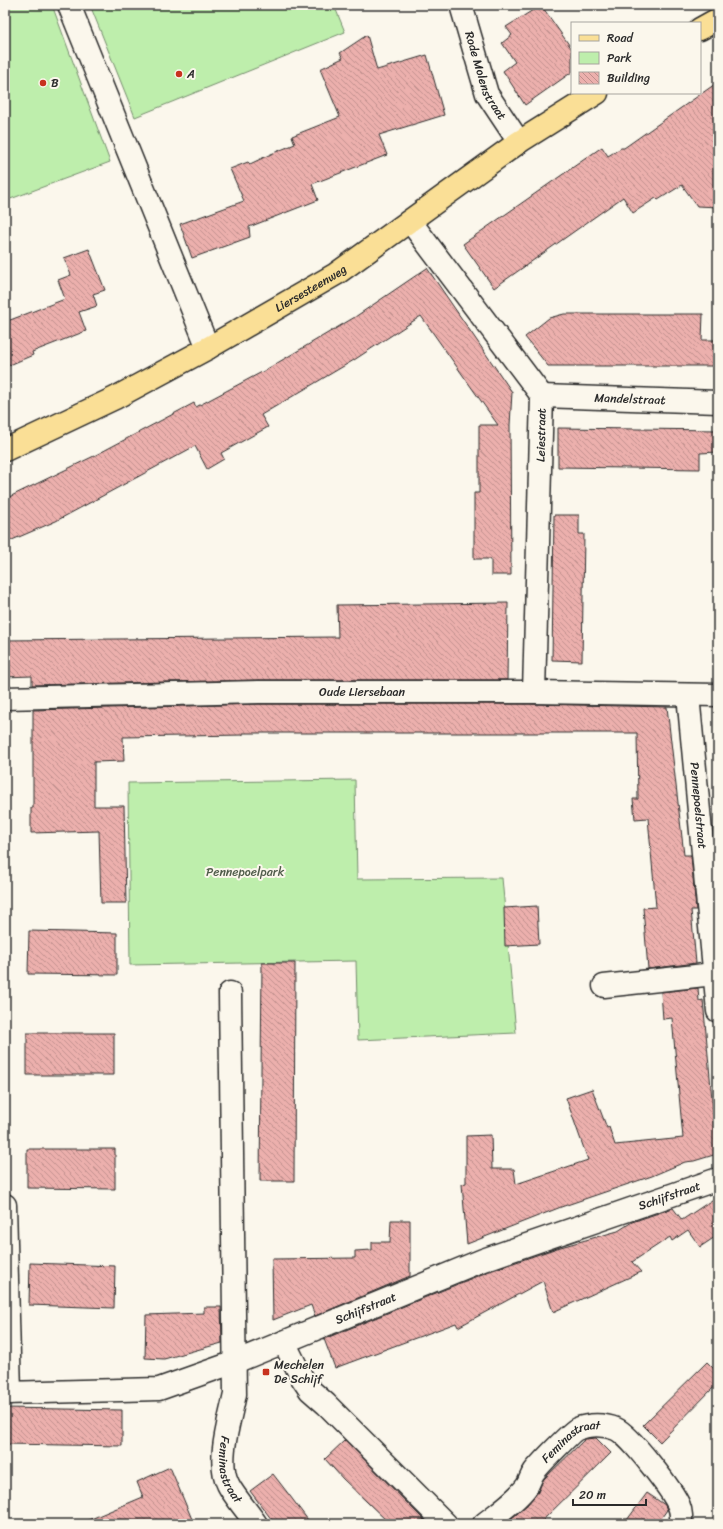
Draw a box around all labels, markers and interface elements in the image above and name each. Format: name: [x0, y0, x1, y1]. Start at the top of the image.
legend: [571, 22, 701, 94]
text: Road: [607, 27, 634, 49]
street label: Rode Molenstraat: [458, 29, 513, 125]
text: Park: [607, 47, 632, 69]
place label: A: [186, 63, 195, 85]
text: Building: [607, 67, 650, 89]
marker: A: [174, 69, 184, 79]
place label: B: [51, 72, 59, 94]
marker: B: [38, 78, 48, 88]
street label: Liersesteenweg: [270, 259, 351, 318]
street label: Mandelstraat: [594, 387, 666, 411]
street label: Leiestraat: [530, 408, 552, 462]
street label: Oude Liersebaan: [319, 681, 405, 703]
street label: Pennepoelstraat: [683, 761, 714, 850]
park label: Pennepoelpark: [206, 861, 285, 883]
street label: Schijfstraat: [635, 1175, 704, 1217]
street label: Schijfstraat: [332, 1286, 400, 1331]
place label: Mechelen De Schijf: [274, 1354, 325, 1390]
marker: Mechelen De Schijf: [261, 1367, 271, 1377]
street label: Feminastraat: [536, 1414, 602, 1468]
street label: Feminastraat: [212, 1434, 249, 1509]
scale bar: [573, 1481, 646, 1507]
text: 20 m: [579, 1484, 606, 1506]

